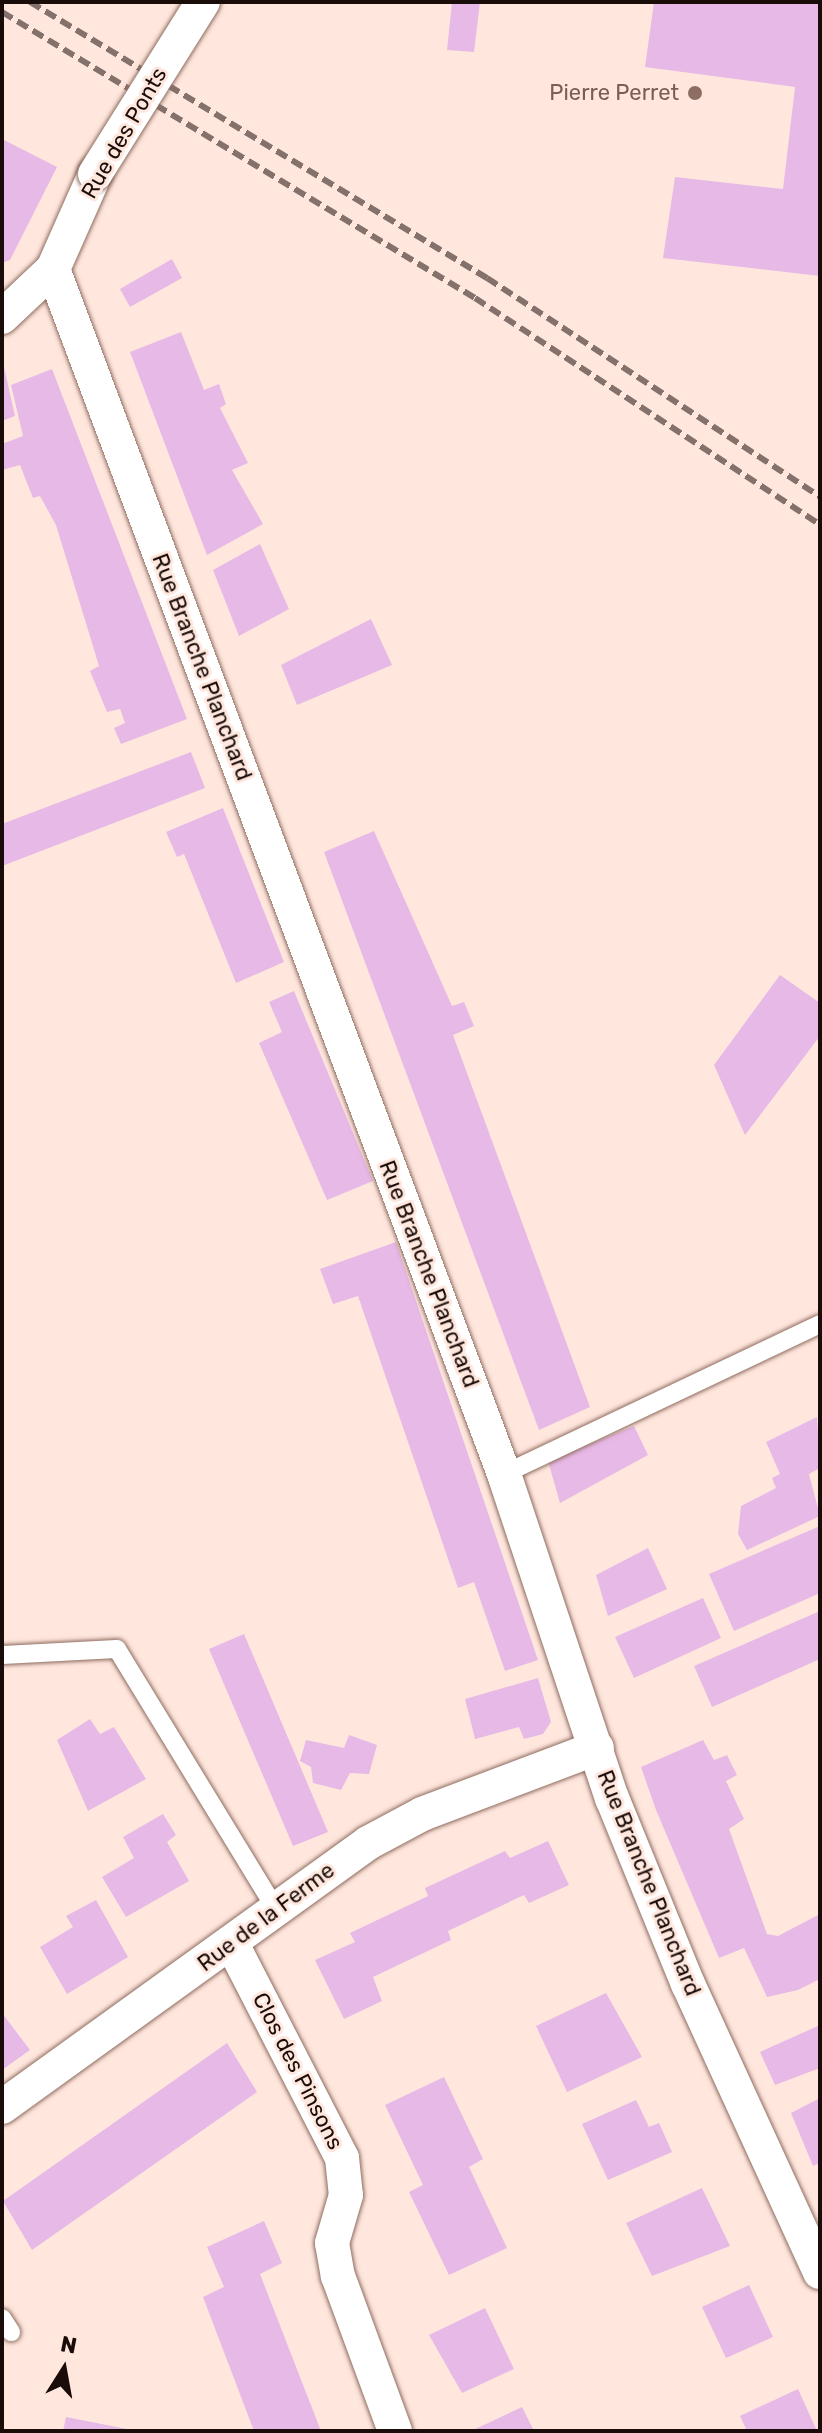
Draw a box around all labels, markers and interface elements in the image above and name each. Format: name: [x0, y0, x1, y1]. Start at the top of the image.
street label: Rue des Ponts: [76, 63, 172, 203]
place label: Pierre Perret: [549, 80, 679, 106]
marker: Pierre Perret: [686, 84, 704, 102]
street label: Rue Branche Planchard: [147, 550, 257, 784]
street label: Rue Branche Planchard: [374, 1157, 484, 1391]
street label: Rue Branche Planchard: [592, 1766, 706, 2000]
street label: Rue de la Ferme: [192, 1857, 340, 1977]
street label: Clos des Pinsons: [247, 1988, 349, 2154]
north arrow: [24, 2329, 104, 2409]
text: N: [58, 2330, 79, 2360]

